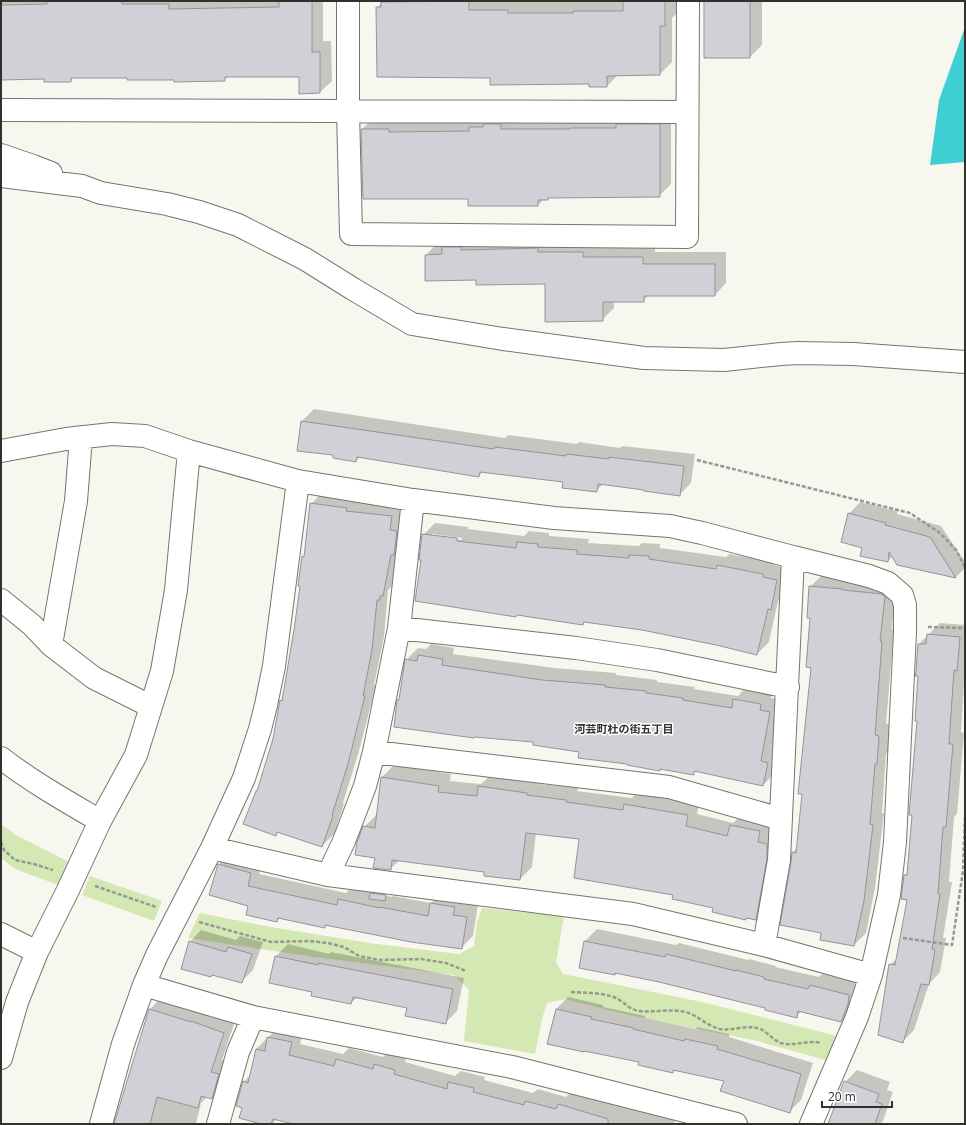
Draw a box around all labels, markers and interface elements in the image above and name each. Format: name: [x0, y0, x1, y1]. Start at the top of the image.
district label: 河芸町杜の街五丁目: [575, 721, 674, 736]
scale bar: [822, 1083, 892, 1109]
text: 20 m: [828, 1088, 856, 1105]

